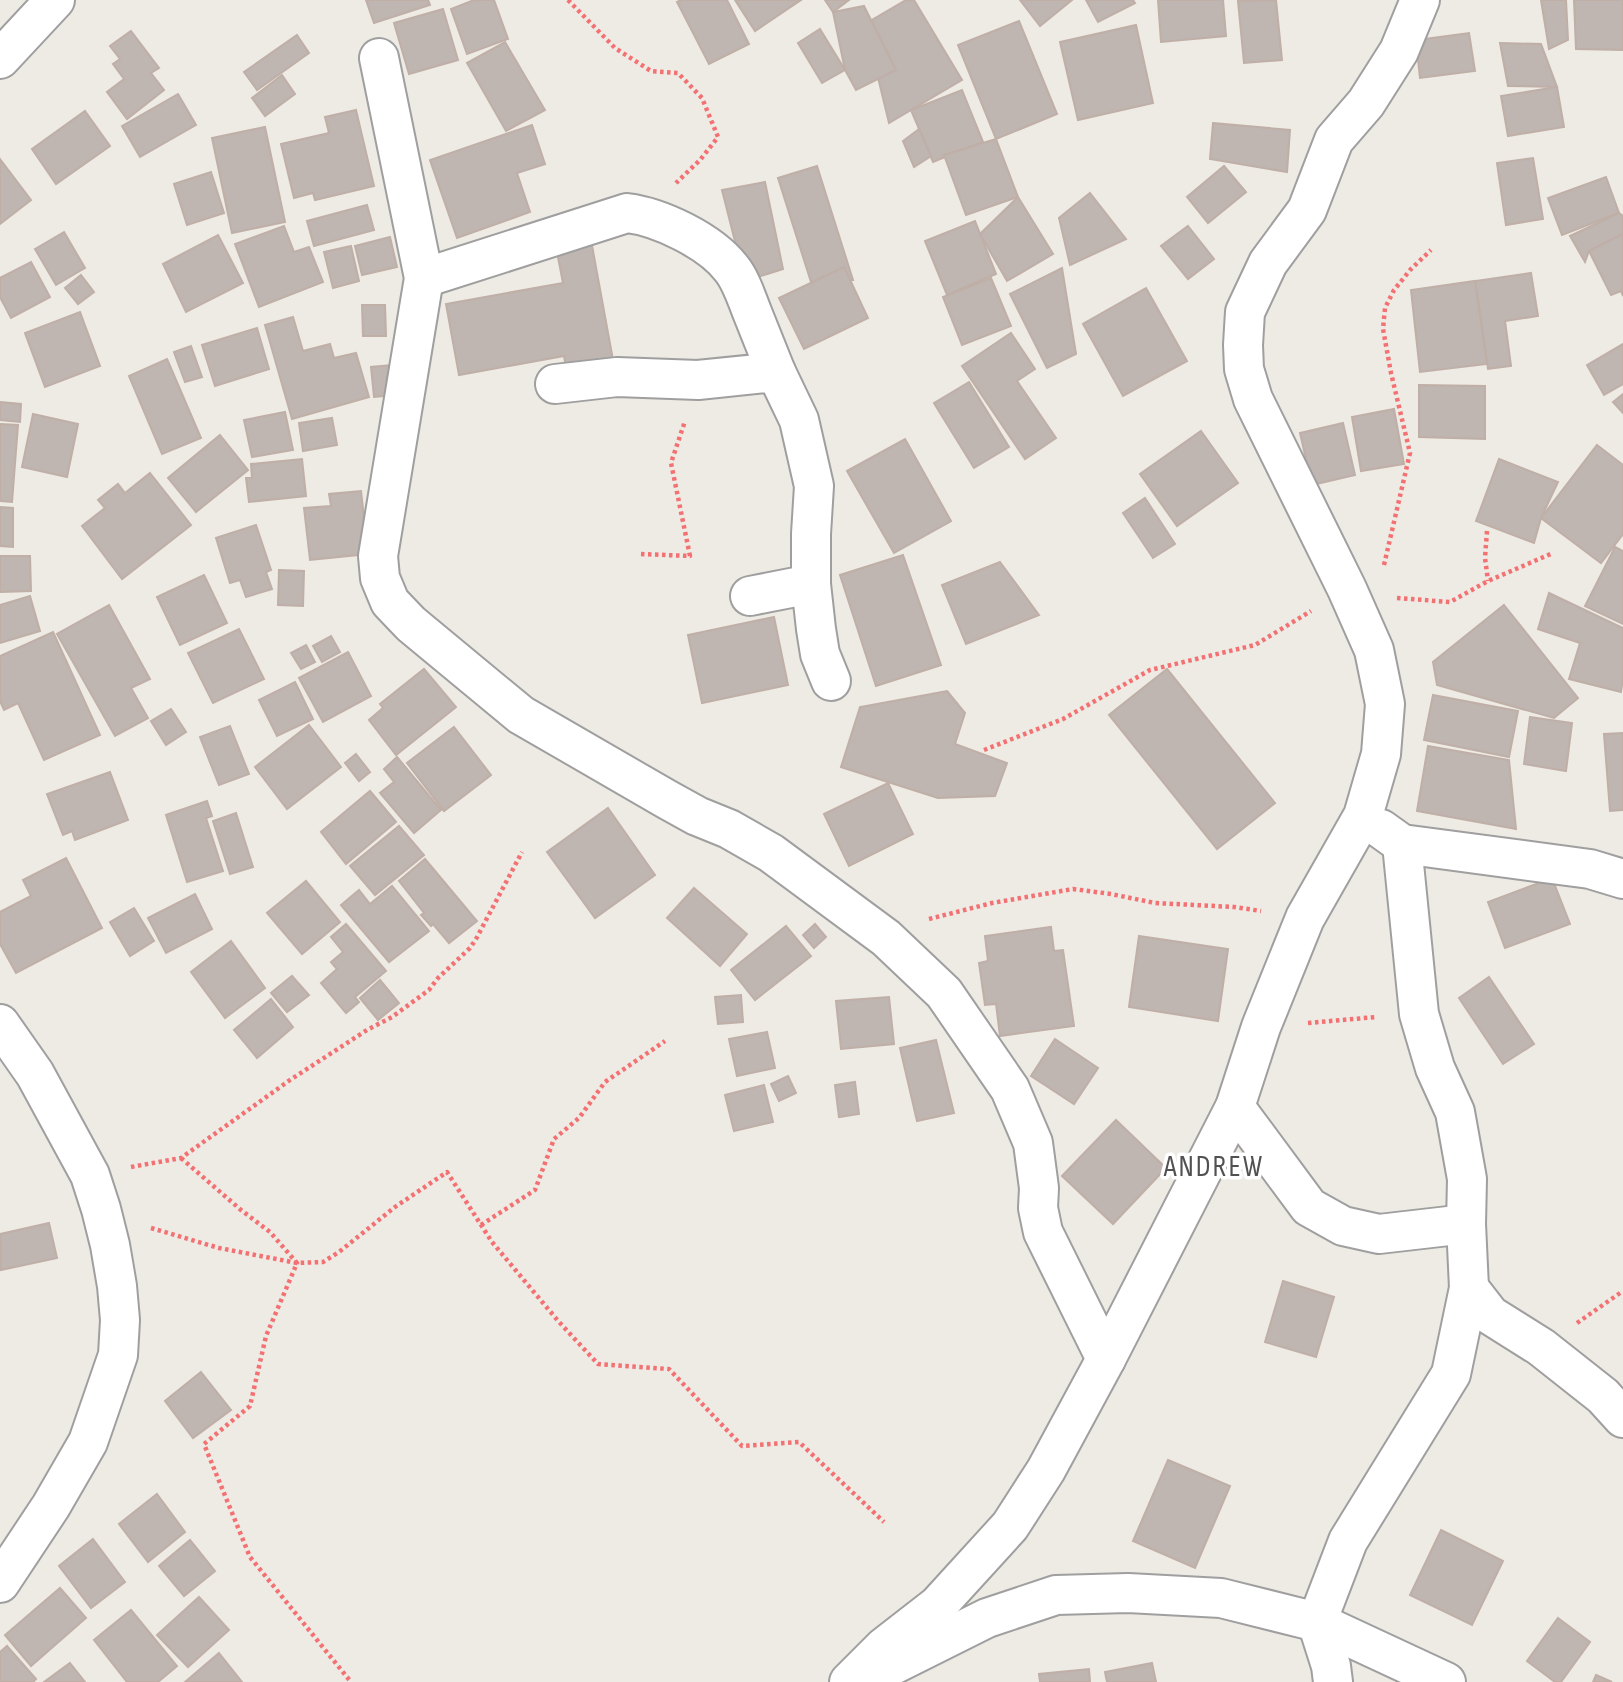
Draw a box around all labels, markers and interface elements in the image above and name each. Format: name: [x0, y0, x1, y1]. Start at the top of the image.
district label: ANDREW: [1163, 1149, 1264, 1185]

